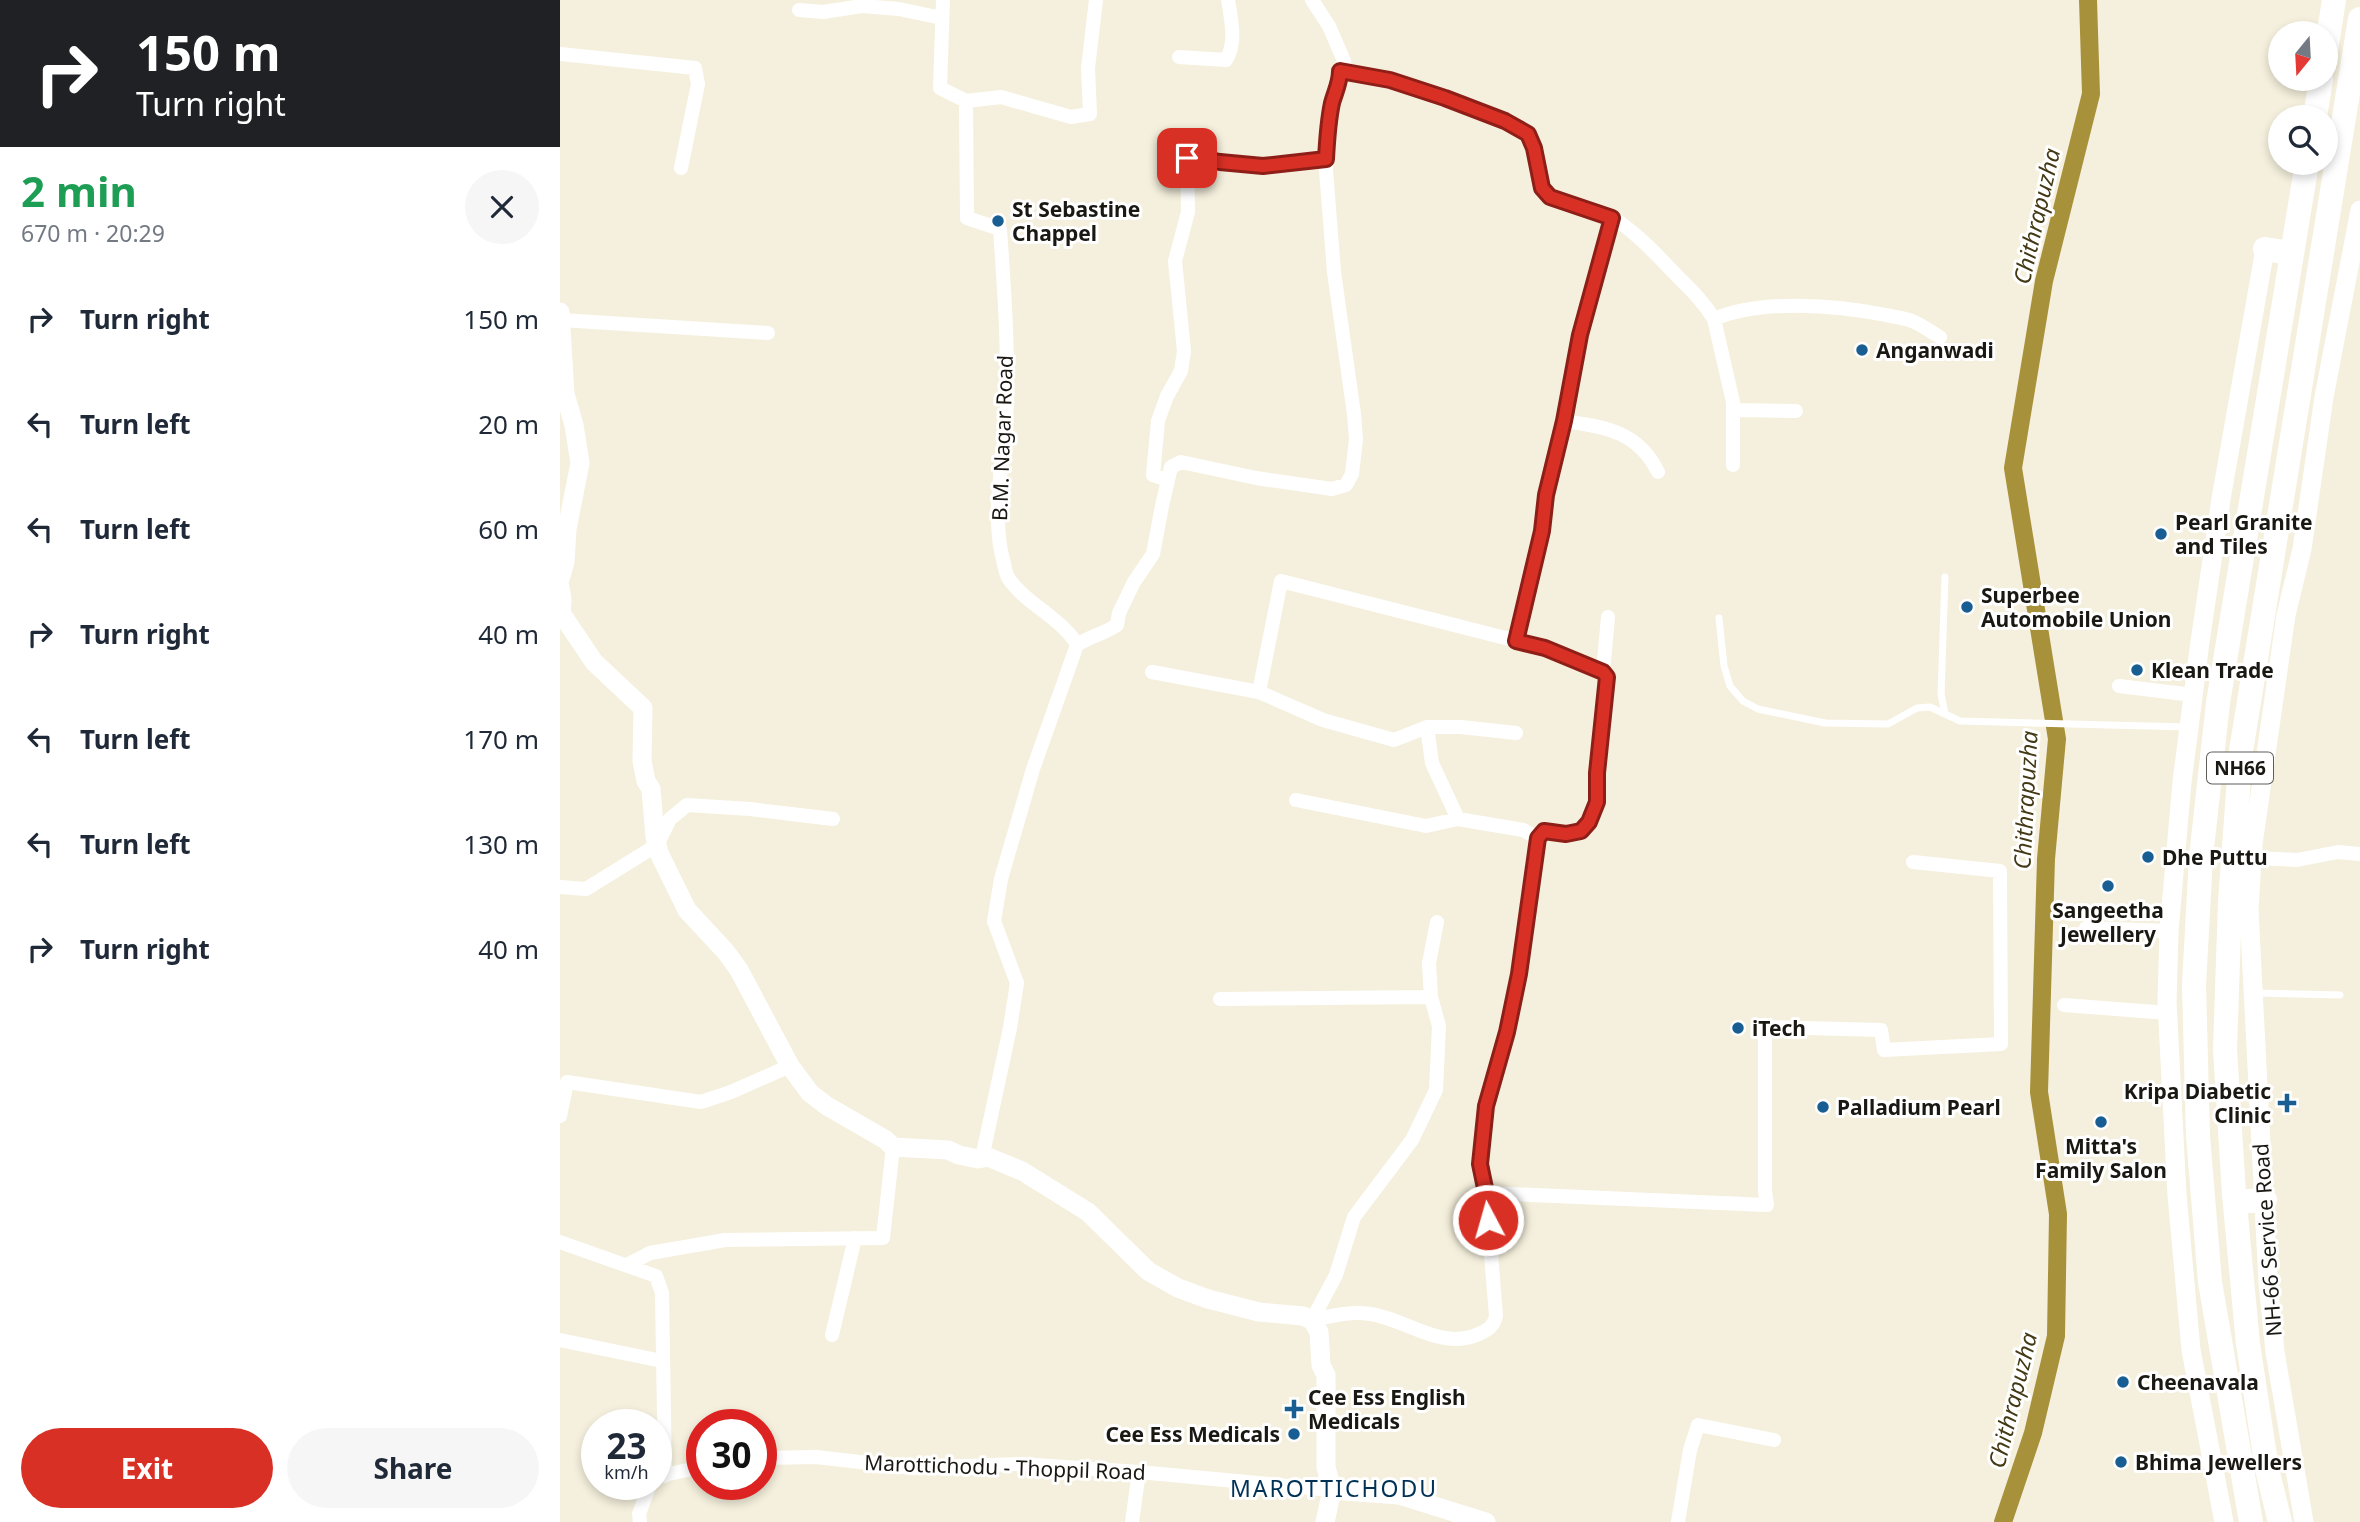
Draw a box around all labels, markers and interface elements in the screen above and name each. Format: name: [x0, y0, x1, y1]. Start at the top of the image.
text: 150 m: [136, 19, 281, 85]
north arrow: [2268, 21, 2338, 91]
map controls: [2268, 21, 2338, 175]
icon: right: [21, 28, 112, 119]
text: Turn right: [136, 82, 286, 125]
button: search: [2268, 105, 2338, 175]
pin: [1157, 128, 1217, 188]
icon: arrive: [1168, 139, 1206, 177]
water label: Chithrapuzha: [2005, 145, 2067, 287]
text: 2 min: [21, 162, 137, 219]
button: close: [465, 170, 539, 244]
place label: St Sebastine Chappel: [1012, 195, 1140, 247]
marker: St Sebastine Chappel: [990, 213, 1006, 229]
text: 670 m · 20:29: [21, 217, 165, 249]
icon: right: [21, 300, 59, 338]
text: Turn right: [80, 301, 210, 337]
text: 150 m: [463, 301, 539, 337]
place label: Anganwadi: [1876, 336, 1994, 364]
marker: Anganwadi: [1854, 342, 1870, 358]
street label: B.M. Nagar Road: [985, 354, 1019, 522]
icon: left: [21, 405, 59, 443]
text: Turn left: [80, 406, 191, 442]
text: 20 m: [478, 406, 539, 442]
place label: Pearl Granite and Tiles: [2175, 508, 2313, 560]
icon: left: [21, 510, 59, 548]
text: Turn left: [80, 511, 191, 547]
text: 60 m: [478, 511, 539, 547]
marker: Pearl Granite and Tiles: [2153, 526, 2169, 542]
place label: Superbee Automobile Union: [1981, 581, 2171, 633]
marker: Superbee Automobile Union: [1959, 599, 1975, 615]
icon: right: [21, 615, 59, 653]
text: Turn right: [80, 616, 210, 652]
text: 40 m: [478, 616, 539, 652]
place label: Klean Trade: [2151, 656, 2274, 684]
marker: Klean Trade: [2129, 662, 2145, 678]
icon: left: [21, 720, 59, 758]
text: Turn left: [80, 721, 191, 757]
text: 170 m: [463, 721, 539, 757]
water label: Chithrapuzha: [2005, 730, 2045, 870]
road number: NH66: [2207, 752, 2273, 783]
icon: left: [21, 825, 59, 863]
text: Turn left: [80, 826, 191, 862]
text: 130 m: [463, 826, 539, 862]
place label: Dhe Puttu: [2162, 843, 2268, 871]
marker: Dhe Puttu: [2140, 849, 2156, 865]
marker: Sangeetha Jewellery: [2100, 878, 2116, 894]
place label: Sangeetha Jewellery: [2052, 896, 2164, 948]
icon: right: [21, 930, 59, 968]
text: Turn right: [80, 931, 210, 967]
text: 40 m: [478, 931, 539, 967]
place label: iTech: [1752, 1014, 1806, 1042]
marker: iTech: [1730, 1020, 1746, 1036]
place label: Kripa Diabetic Clinic: [2124, 1077, 2271, 1129]
place label: Palladium Pearl: [1837, 1093, 2001, 1121]
marker: Kripa Diabetic Clinic: [2277, 1093, 2297, 1113]
marker: Palladium Pearl: [1815, 1099, 1831, 1115]
marker: Mitta's Family Salon: [2093, 1114, 2109, 1130]
place label: Mitta's Family Salon: [2035, 1132, 2167, 1184]
street label: NH-66 Service Road: [2246, 1142, 2288, 1338]
position arrow: [1451, 1183, 1525, 1257]
water label: Chithrapuzha: [1980, 1329, 2044, 1471]
place label: Cheenavala: [2137, 1368, 2259, 1396]
marker: Cheenavala: [2115, 1374, 2131, 1390]
place label: Cee Ess English Medicals: [1308, 1383, 1466, 1435]
marker: Cee Ess English Medicals: [1286, 1401, 1302, 1417]
speed limit sign: 30: [686, 1409, 777, 1500]
place label: Cee Ess Medicals: [1106, 1420, 1280, 1448]
text: 23: [606, 1422, 647, 1469]
marker: Cee Ess Medicals: [1286, 1426, 1302, 1442]
button: Exit: [21, 1428, 273, 1508]
button: Share: [287, 1428, 539, 1508]
street label: Marottichodu - Thoppil Road: [864, 1448, 1146, 1486]
place label: Bhima Jewellers: [2135, 1448, 2302, 1476]
marker: Bhima Jewellers: [2113, 1454, 2129, 1470]
text: km/h: [604, 1460, 649, 1484]
district label: MAROTTICHODU: [1230, 1472, 1438, 1504]

